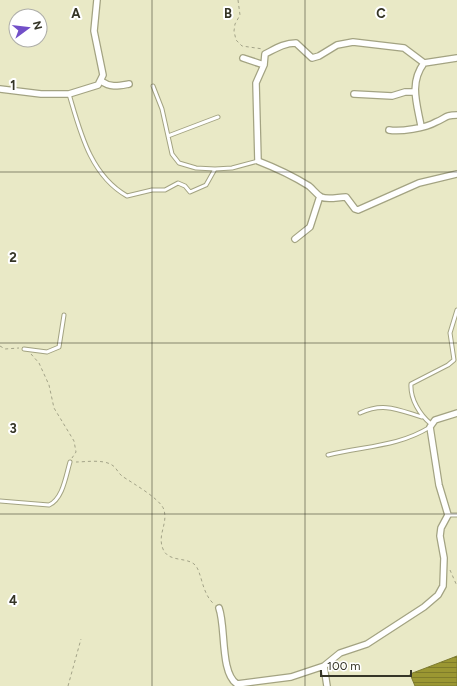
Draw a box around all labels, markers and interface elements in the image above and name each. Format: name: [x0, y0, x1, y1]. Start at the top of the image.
text: A: [71, 6, 81, 21]
text: B: [224, 6, 232, 21]
text: C: [376, 6, 386, 21]
north arrow: [8, 8, 48, 48]
text: N: [30, 20, 45, 31]
text: 1: [10, 78, 16, 93]
text: 2: [9, 250, 17, 265]
text: 3: [9, 421, 17, 436]
text: 4: [9, 593, 17, 608]
scale bar: [321, 652, 411, 678]
text: 100 m: [327, 659, 361, 673]

